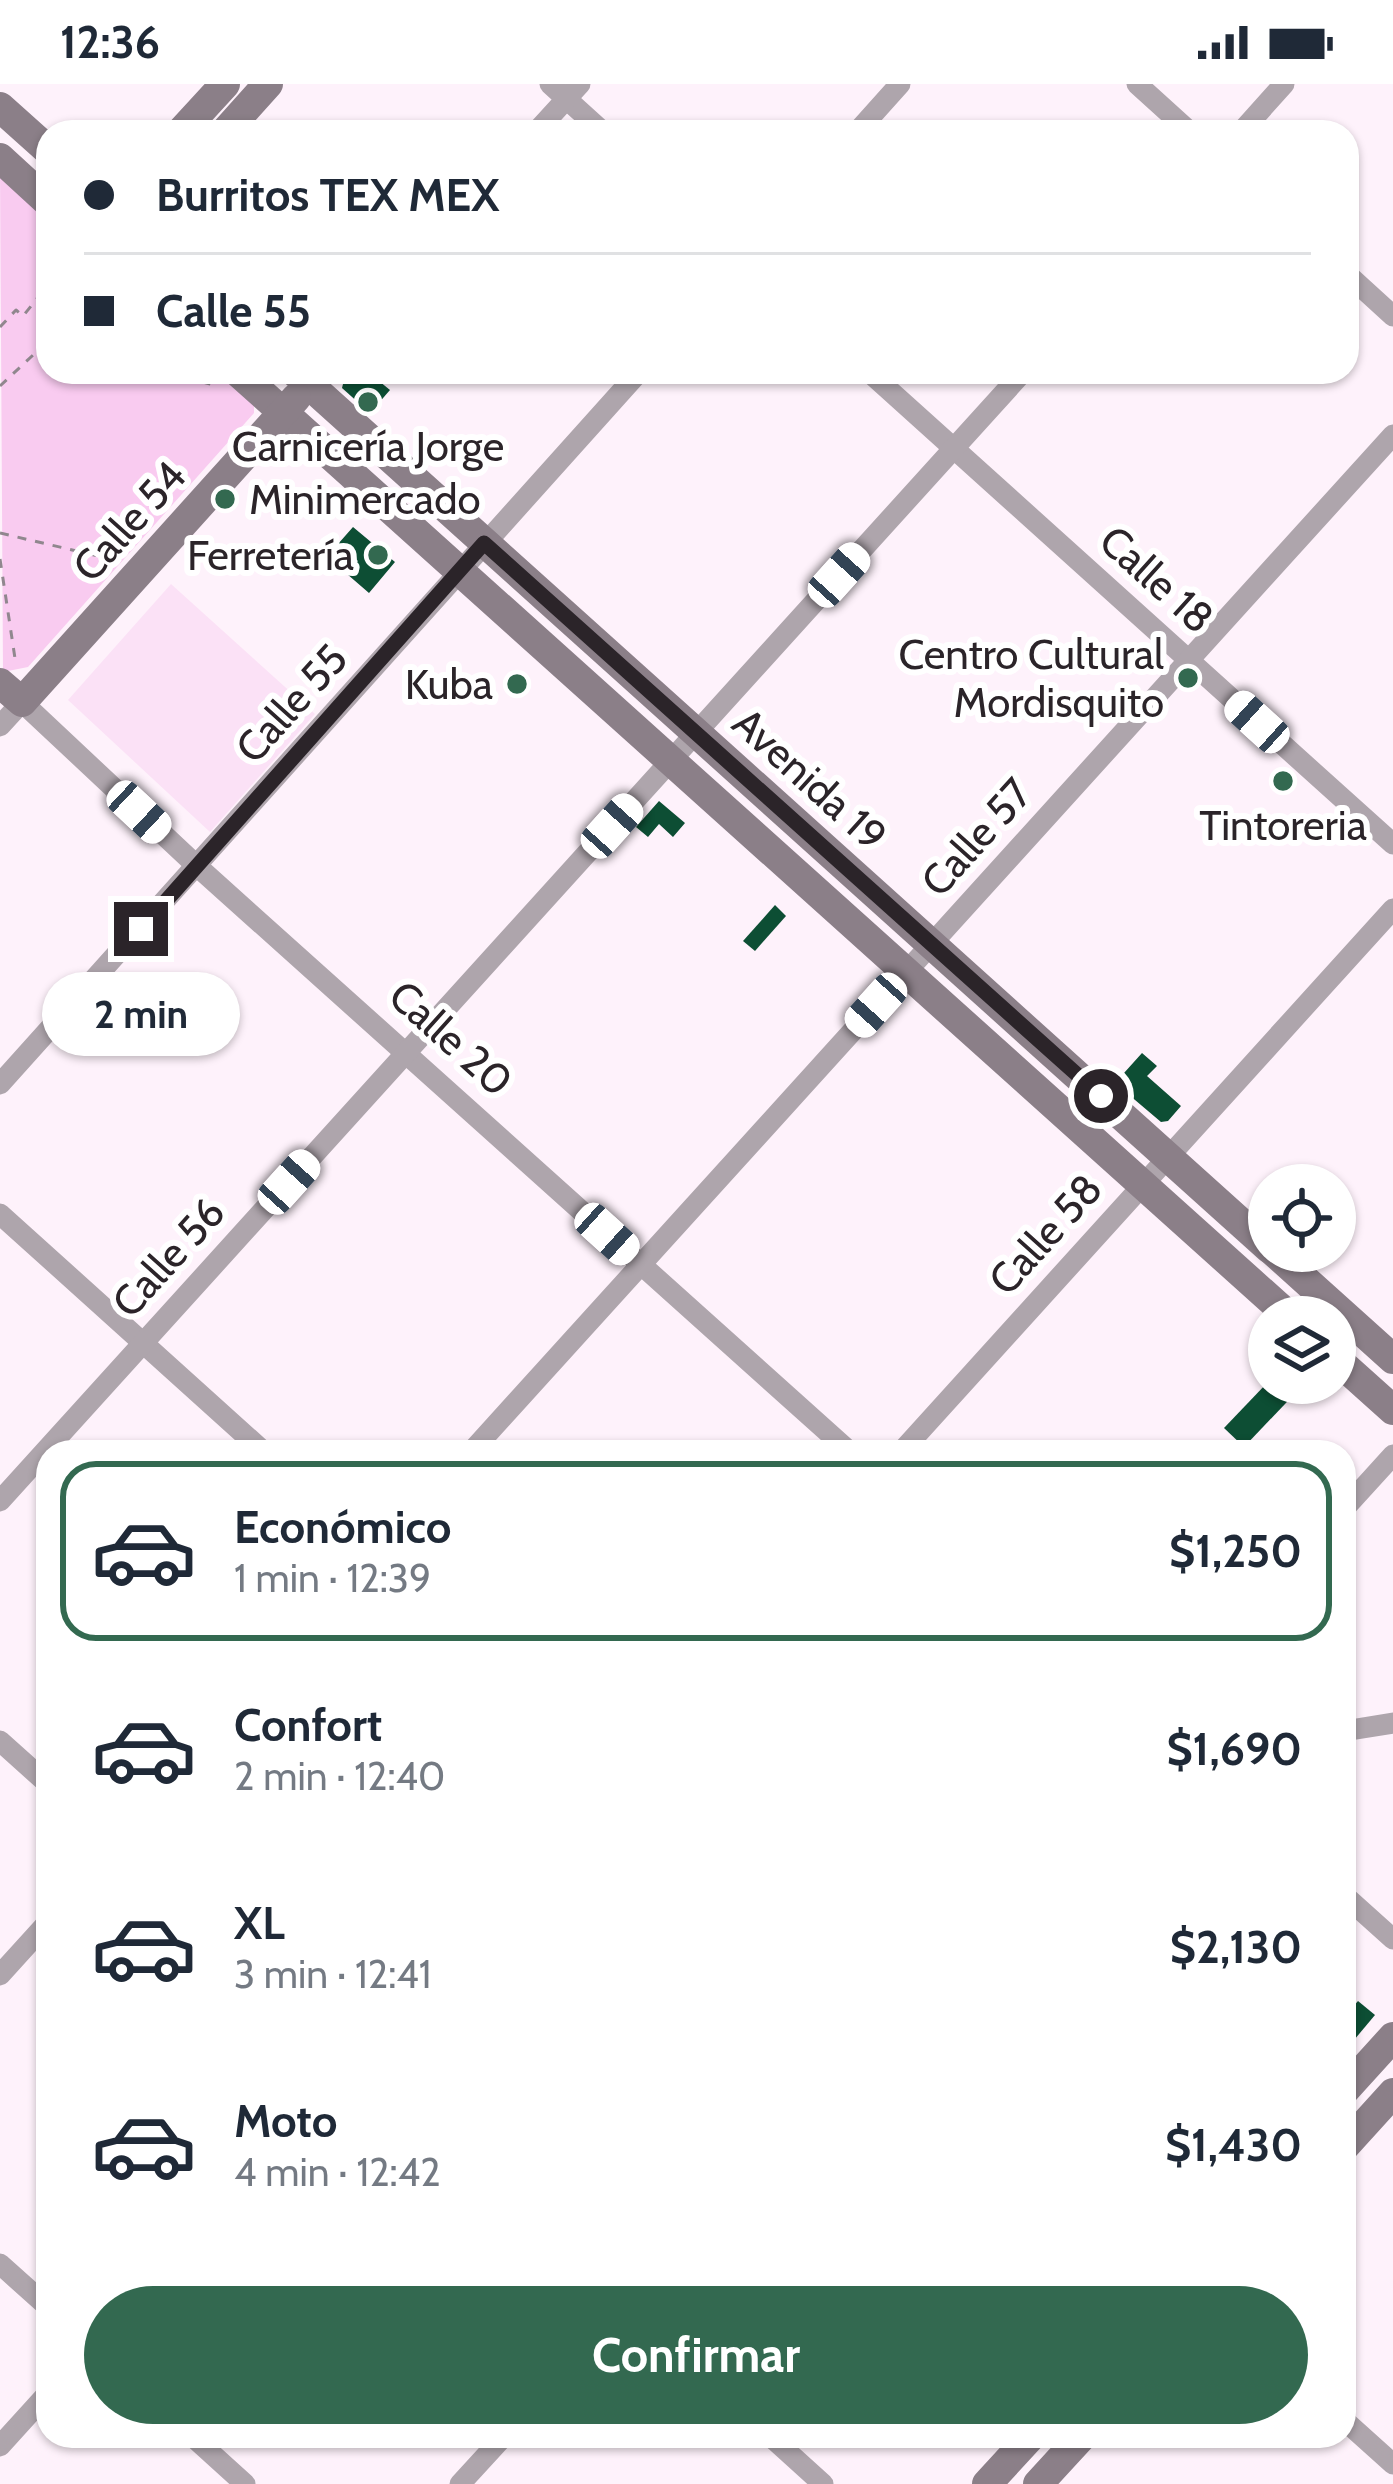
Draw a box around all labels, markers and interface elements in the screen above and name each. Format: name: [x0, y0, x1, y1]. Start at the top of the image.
text: 12:36: [60, 15, 160, 69]
text: Burritos TEX MEX: [156, 168, 499, 222]
text: Calle 55: [156, 284, 311, 338]
marker: Carnicería Jorge: [355, 389, 381, 415]
place label: Carnicería Jorge: [232, 420, 504, 472]
street label: Calle 54: [62, 450, 196, 592]
place label: Minimercado: [249, 473, 481, 525]
marker: Minimercado: [212, 486, 238, 512]
street label: Calle 18: [1089, 514, 1225, 644]
place label: Ferretería: [187, 529, 354, 581]
car: [802, 536, 876, 614]
marker: Ferretería: [365, 542, 391, 568]
place label: Centro Cultural Mordisquito: [898, 628, 1164, 728]
street label: Calle 55: [224, 633, 358, 773]
place label: Kuba: [405, 658, 493, 710]
marker: Centro Cultural Mordisquito: [1175, 665, 1201, 691]
marker: Kuba: [504, 671, 530, 697]
car: [1218, 685, 1296, 759]
street label: Avenida 19: [722, 696, 898, 862]
street label: Calle 57: [910, 767, 1042, 907]
marker: Tintoreria: [1270, 768, 1296, 794]
car: [100, 774, 178, 850]
car: [575, 787, 649, 865]
place label: Tintoreria: [1199, 799, 1367, 851]
route end: [114, 902, 168, 956]
car: [839, 966, 913, 1044]
street label: Calle 20: [379, 969, 523, 1107]
callout: 2 min: [42, 971, 240, 1055]
text: 2 min: [94, 990, 188, 1038]
route start: [1074, 1069, 1128, 1123]
car: [252, 1143, 326, 1221]
street label: Calle 58: [977, 1163, 1113, 1305]
map controls: [1248, 1164, 1356, 1404]
button: locate: [1248, 1164, 1356, 1272]
street label: Calle 56: [101, 1186, 235, 1328]
car: [568, 1197, 646, 1271]
button: layers: [1248, 1296, 1356, 1404]
icon: car: [90, 1497, 198, 1605]
text: Económico: [234, 1500, 451, 1554]
text: $1,250: [1169, 1524, 1302, 1578]
text: 1 min · 12:39: [234, 1554, 431, 1602]
icon: car: [90, 1695, 198, 1803]
text: Confort: [234, 1698, 382, 1752]
text: $1,690: [1167, 1722, 1302, 1776]
text: 2 min · 12:40: [234, 1752, 445, 1800]
icon: car: [90, 1893, 198, 2001]
text: XL: [234, 1896, 285, 1950]
text: $2,130: [1170, 1920, 1302, 1974]
text: 3 min · 12:41: [234, 1950, 432, 1998]
icon: car: [90, 2091, 198, 2199]
text: Moto: [234, 2094, 337, 2148]
text: $1,430: [1165, 2118, 1302, 2172]
text: 4 min · 12:42: [234, 2148, 441, 2196]
button: Confirmar: [84, 2286, 1308, 2424]

